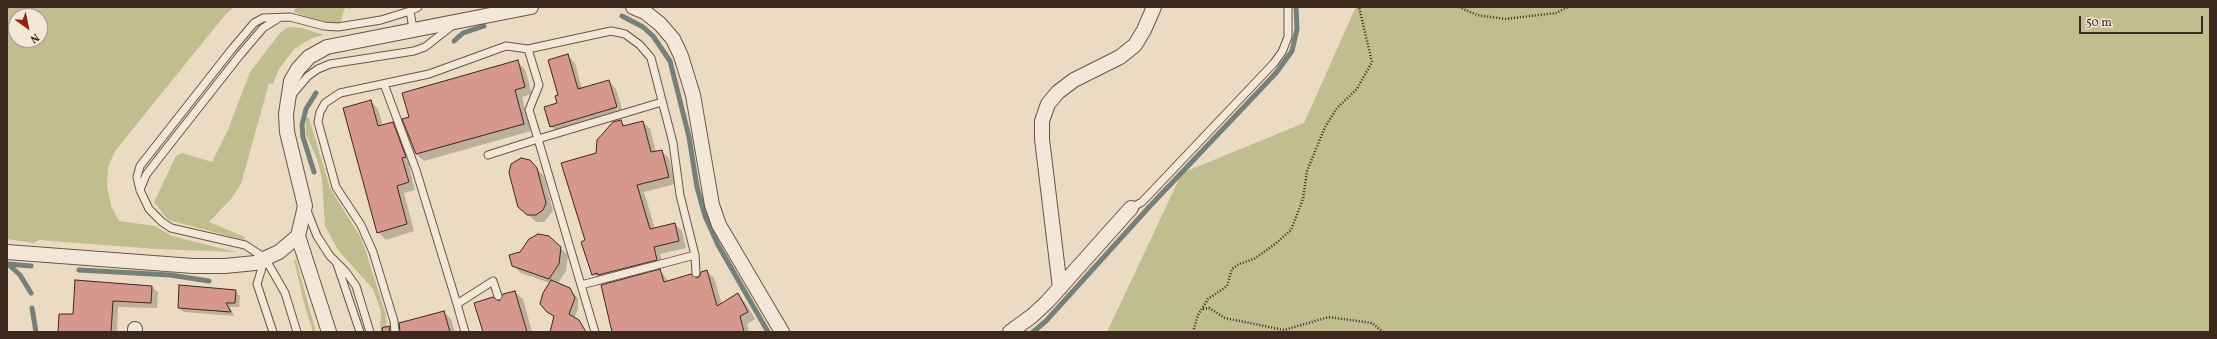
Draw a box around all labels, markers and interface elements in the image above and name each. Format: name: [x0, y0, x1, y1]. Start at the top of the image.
north arrow: [8, 8, 48, 48]
scale bar: [2081, 8, 2205, 34]
text: 50 m: [2086, 15, 2112, 31]
text: N: [27, 29, 42, 46]

